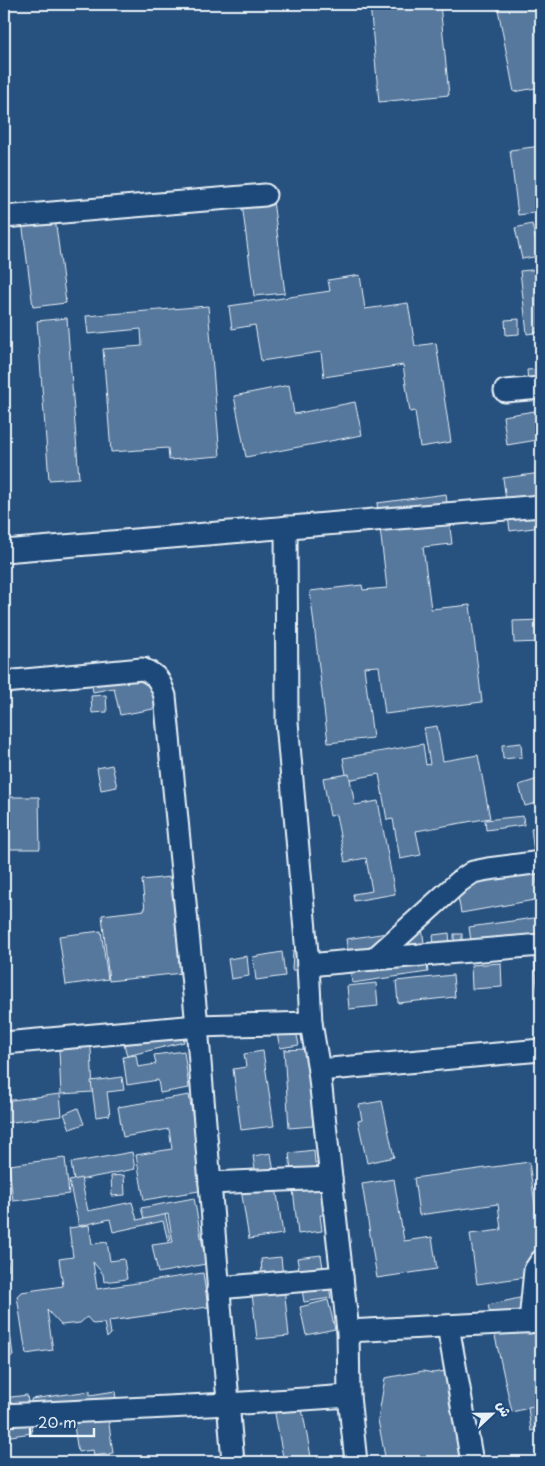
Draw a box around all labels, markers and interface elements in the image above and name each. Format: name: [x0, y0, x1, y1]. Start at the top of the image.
north arrow: [468, 1388, 518, 1438]
text: ش: [492, 1398, 517, 1420]
scale bar: [30, 1406, 94, 1438]
text: 20 m: [38, 1410, 77, 1433]

